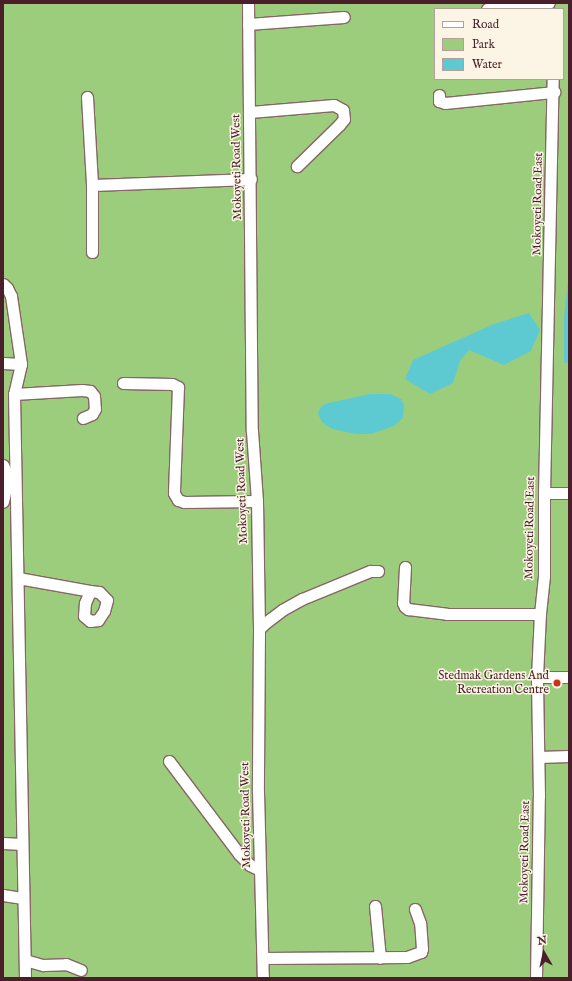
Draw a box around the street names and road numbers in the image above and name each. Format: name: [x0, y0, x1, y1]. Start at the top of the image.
street label: Mokoyeti Road West: [229, 114, 245, 220]
street label: Mokoyeti Road East: [530, 152, 546, 256]
street label: Mokoyeti Road West: [233, 438, 251, 544]
street label: Mokoyeti Road East: [522, 476, 538, 580]
street label: Mokoyeti Road West: [238, 762, 254, 868]
street label: Mokoyeti Road East: [517, 800, 533, 904]

